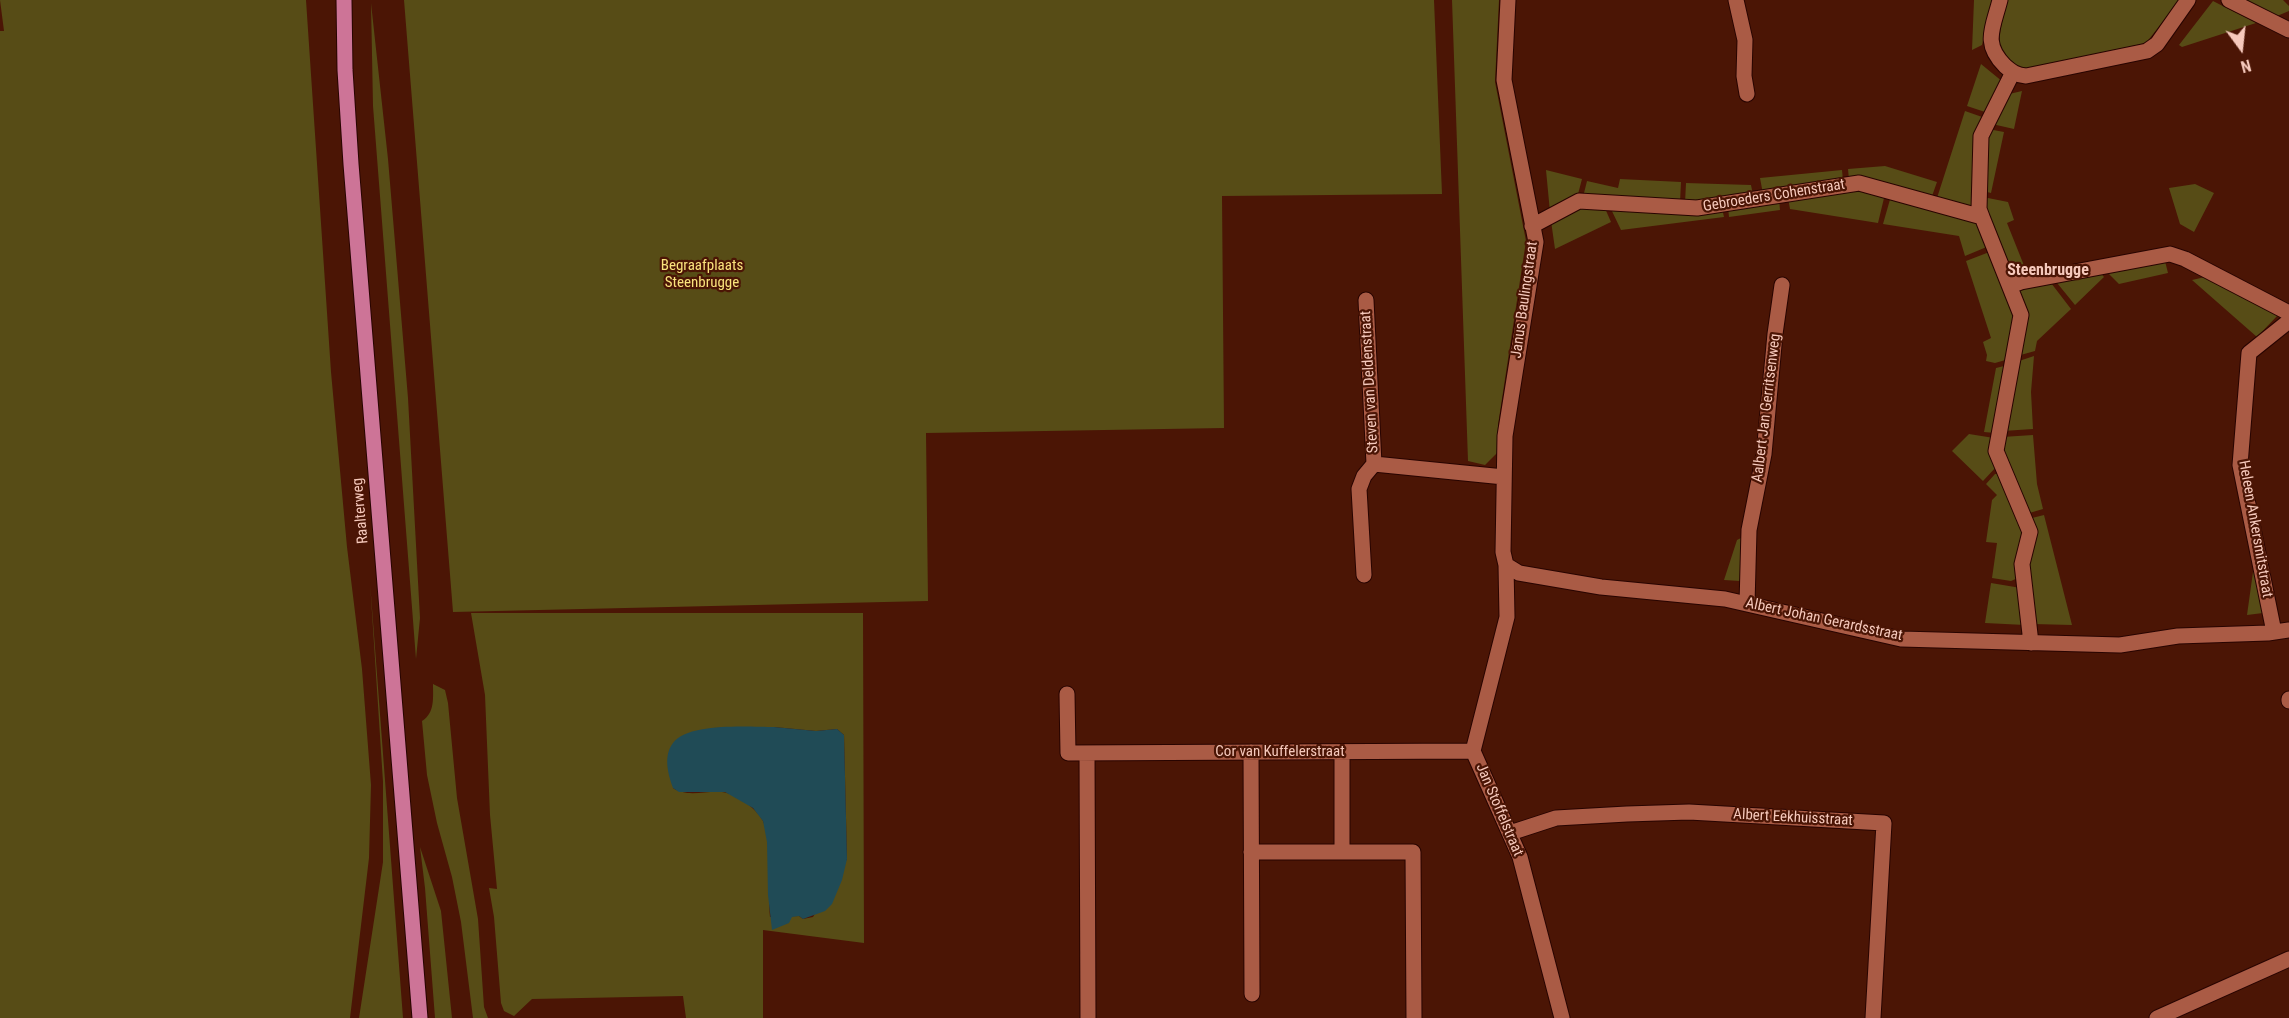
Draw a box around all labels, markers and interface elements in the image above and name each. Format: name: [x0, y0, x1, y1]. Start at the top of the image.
north arrow: [2211, 18, 2271, 78]
text: N: [2239, 55, 2253, 76]
street label: Gebroeders Cohenstraat: [1702, 176, 1846, 216]
street label: Janus Baulingstraat: [1508, 240, 1542, 360]
park label: Begraafplaats Steenbrugge: [661, 257, 743, 292]
district label: Steenbrugge: [2007, 261, 2089, 281]
street label: Steven van Deldenstraat: [1357, 310, 1383, 454]
street label: Aalbert Jan Gerritsenweg: [1749, 333, 1785, 483]
street label: Heleen Ankersmitstraat: [2234, 459, 2276, 599]
street label: Raalterweg: [349, 477, 373, 545]
street label: Albert Johan Gerardsstraat: [1744, 595, 1904, 645]
street label: Cor van Kuffelerstraat: [1215, 743, 1345, 761]
street label: Jan Stoffelstraat: [1471, 761, 1527, 859]
street label: Albert Eekhuisstraat: [1733, 806, 1853, 830]

